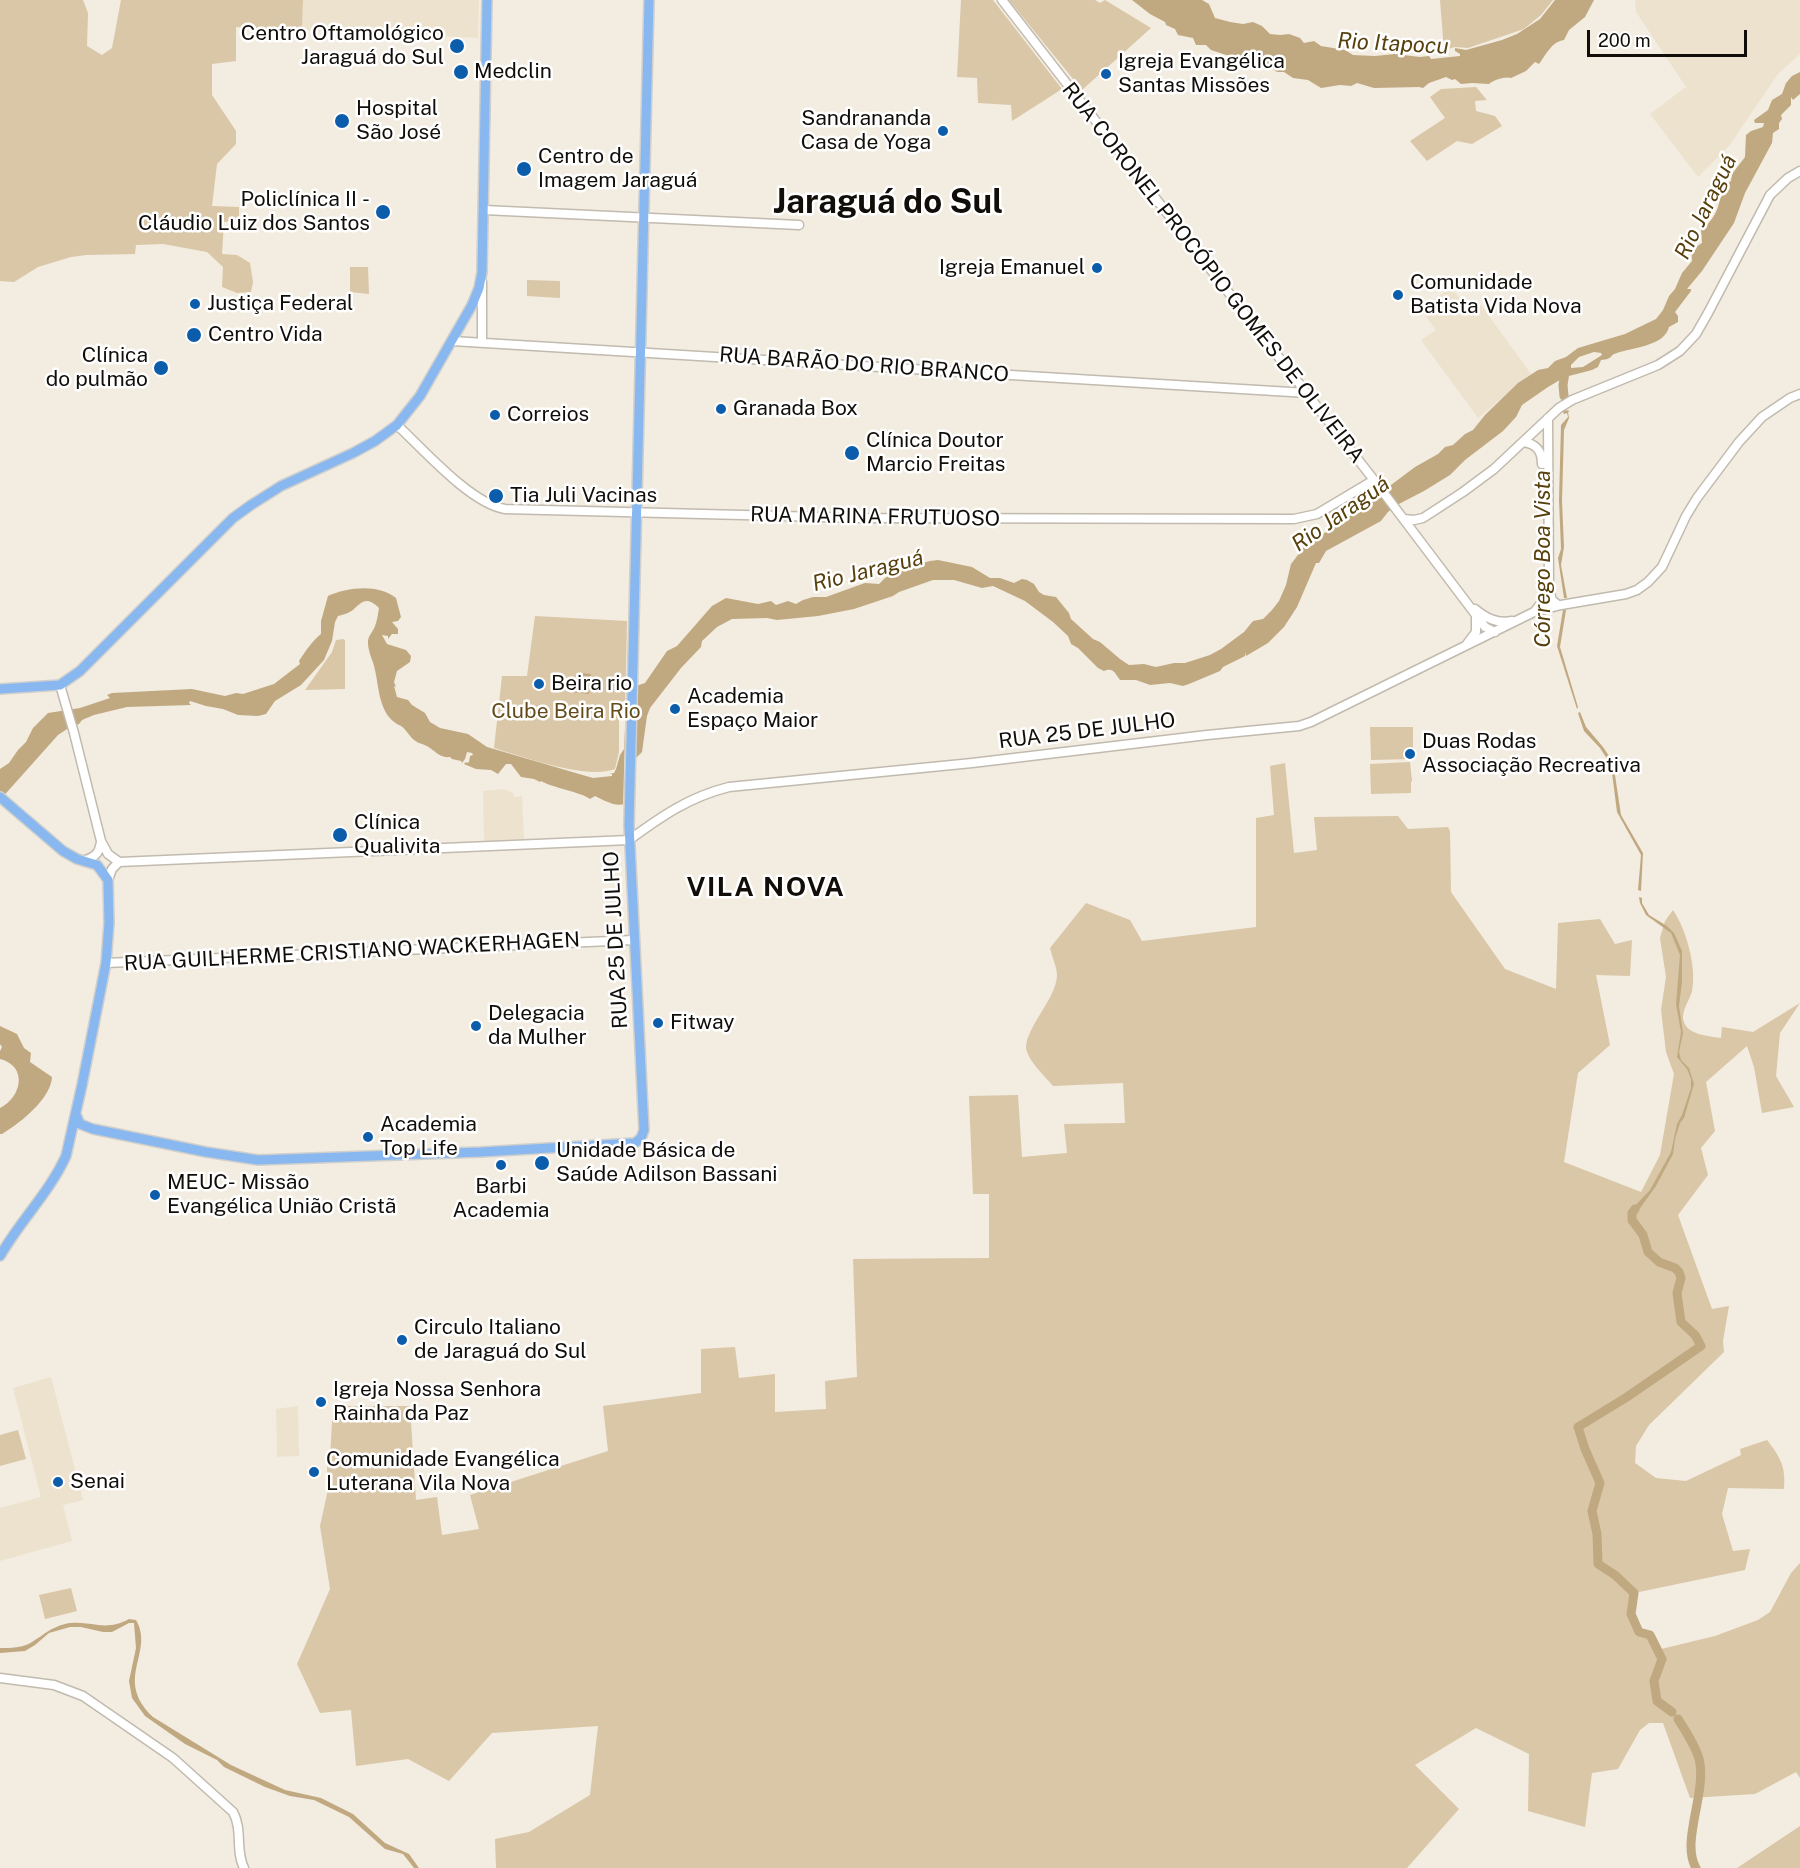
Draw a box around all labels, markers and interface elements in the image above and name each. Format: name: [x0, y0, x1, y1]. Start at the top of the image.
scale bar: [1590, 18, 1750, 56]
place label: Centro Oftamológico Jaraguá do Sul: [241, 21, 444, 71]
water label: Rio Itapocu: [1337, 28, 1449, 60]
text: 200 m: [1598, 30, 1651, 51]
marker: Centro Oftamológico Jaraguá do Sul: [448, 37, 466, 55]
place label: Igreja Evangélica Santas Missões: [1118, 49, 1285, 99]
place label: Medclin: [474, 59, 552, 85]
marker: Medclin: [452, 63, 470, 81]
marker: Igreja Evangélica Santas Missões: [1099, 67, 1113, 81]
street label: RUA CORONEL PROCÓPIO GOMES DE OLIVEIRA: [1057, 78, 1369, 468]
place label: Hospital São José: [356, 96, 441, 146]
place label: Sandrananda Casa de Yoga: [801, 106, 931, 156]
marker: Hospital São José: [333, 112, 351, 130]
marker: Sandrananda Casa de Yoga: [936, 124, 950, 138]
place label: Centro de Imagem Jaraguá: [538, 144, 697, 194]
water label: Rio Jaraguá: [1669, 150, 1743, 264]
marker: Centro de Imagem Jaraguá: [515, 160, 533, 178]
district label: Jaraguá do Sul: [773, 183, 1003, 223]
place label: Policlínica II - Cláudio Luiz dos Santos: [138, 187, 370, 237]
marker: Policlínica II - Cláudio Luiz dos Santos: [374, 203, 392, 221]
place label: Igreja Emanuel: [939, 255, 1085, 281]
marker: Igreja Emanuel: [1090, 261, 1104, 275]
place label: Comunidade Batista Vida Nova: [1410, 270, 1582, 320]
marker: Comunidade Batista Vida Nova: [1391, 288, 1405, 302]
place label: Justiça Federal: [207, 291, 353, 317]
marker: Justiça Federal: [188, 297, 202, 311]
place label: Centro Vida: [208, 322, 323, 348]
marker: Centro Vida: [185, 326, 203, 344]
street label: RUA BARÃO DO RIO BRANCO: [718, 342, 1010, 388]
place label: Clínica do pulmão: [46, 343, 148, 393]
marker: Clínica do pulmão: [152, 359, 170, 377]
place label: Granada Box: [733, 396, 858, 422]
place label: Correios: [507, 402, 589, 428]
marker: Granada Box: [714, 402, 728, 416]
marker: Correios: [488, 408, 502, 422]
place label: Clínica Doutor Marcio Freitas: [866, 428, 1005, 478]
marker: Clínica Doutor Marcio Freitas: [843, 444, 861, 462]
water label: Córrego Boa Vista: [1530, 470, 1556, 648]
water label: Rio Jaraguá: [1287, 471, 1395, 557]
place label: Tia Juli Vacinas: [510, 483, 657, 509]
marker: Tia Juli Vacinas: [487, 487, 505, 505]
street label: RUA MARINA FRUTUOSO: [750, 502, 1000, 532]
water label: Rio Jaraguá: [810, 544, 926, 598]
place label: Beira rio: [551, 671, 632, 697]
marker: Beira rio: [532, 677, 546, 691]
place label: Academia Espaço Maior: [687, 684, 818, 734]
park label: Clube Beira Rio: [491, 699, 641, 725]
marker: Academia Espaço Maior: [668, 702, 682, 716]
street label: RUA 25 DE JULHO: [997, 708, 1177, 754]
place label: Duas Rodas Associação Recreativa: [1422, 729, 1641, 779]
marker: Duas Rodas Associação Recreativa: [1403, 747, 1417, 761]
place label: Clínica Qualivita: [354, 810, 440, 860]
marker: Clínica Qualivita: [331, 826, 349, 844]
street label: RUA 25 DE JULHO: [599, 850, 633, 1030]
district label: VILA NOVA: [687, 872, 845, 904]
street label: RUA GUILHERME CRISTIANO WACKERHAGEN: [123, 927, 581, 977]
place label: Delegacia da Mulher: [488, 1001, 587, 1051]
place label: Fitway: [670, 1010, 734, 1036]
marker: Fitway: [651, 1016, 665, 1030]
marker: Delegacia da Mulher: [469, 1019, 483, 1033]
place label: Academia Top Life: [380, 1112, 477, 1162]
marker: Academia Top Life: [361, 1130, 375, 1144]
place label: Unidade Básica de Saúde Adilson Bassani: [556, 1138, 777, 1188]
marker: Unidade Básica de Saúde Adilson Bassani: [533, 1154, 551, 1172]
marker: Barbi Academia: [494, 1158, 508, 1172]
place label: MEUC- Missão Evangélica União Cristã: [167, 1170, 396, 1220]
place label: Barbi Academia: [453, 1174, 549, 1224]
marker: MEUC- Missão Evangélica União Cristã: [148, 1188, 162, 1202]
place label: Circulo Italiano de Jaraguá do Sul: [414, 1315, 587, 1365]
marker: Circulo Italiano de Jaraguá do Sul: [395, 1333, 409, 1347]
place label: Igreja Nossa Senhora Rainha da Paz: [333, 1377, 541, 1427]
marker: Igreja Nossa Senhora Rainha da Paz: [314, 1395, 328, 1409]
place label: Comunidade Evangélica Luterana Vila Nova: [326, 1447, 560, 1497]
marker: Comunidade Evangélica Luterana Vila Nova: [307, 1465, 321, 1479]
place label: Senai: [70, 1469, 125, 1495]
marker: Senai: [51, 1475, 65, 1489]

